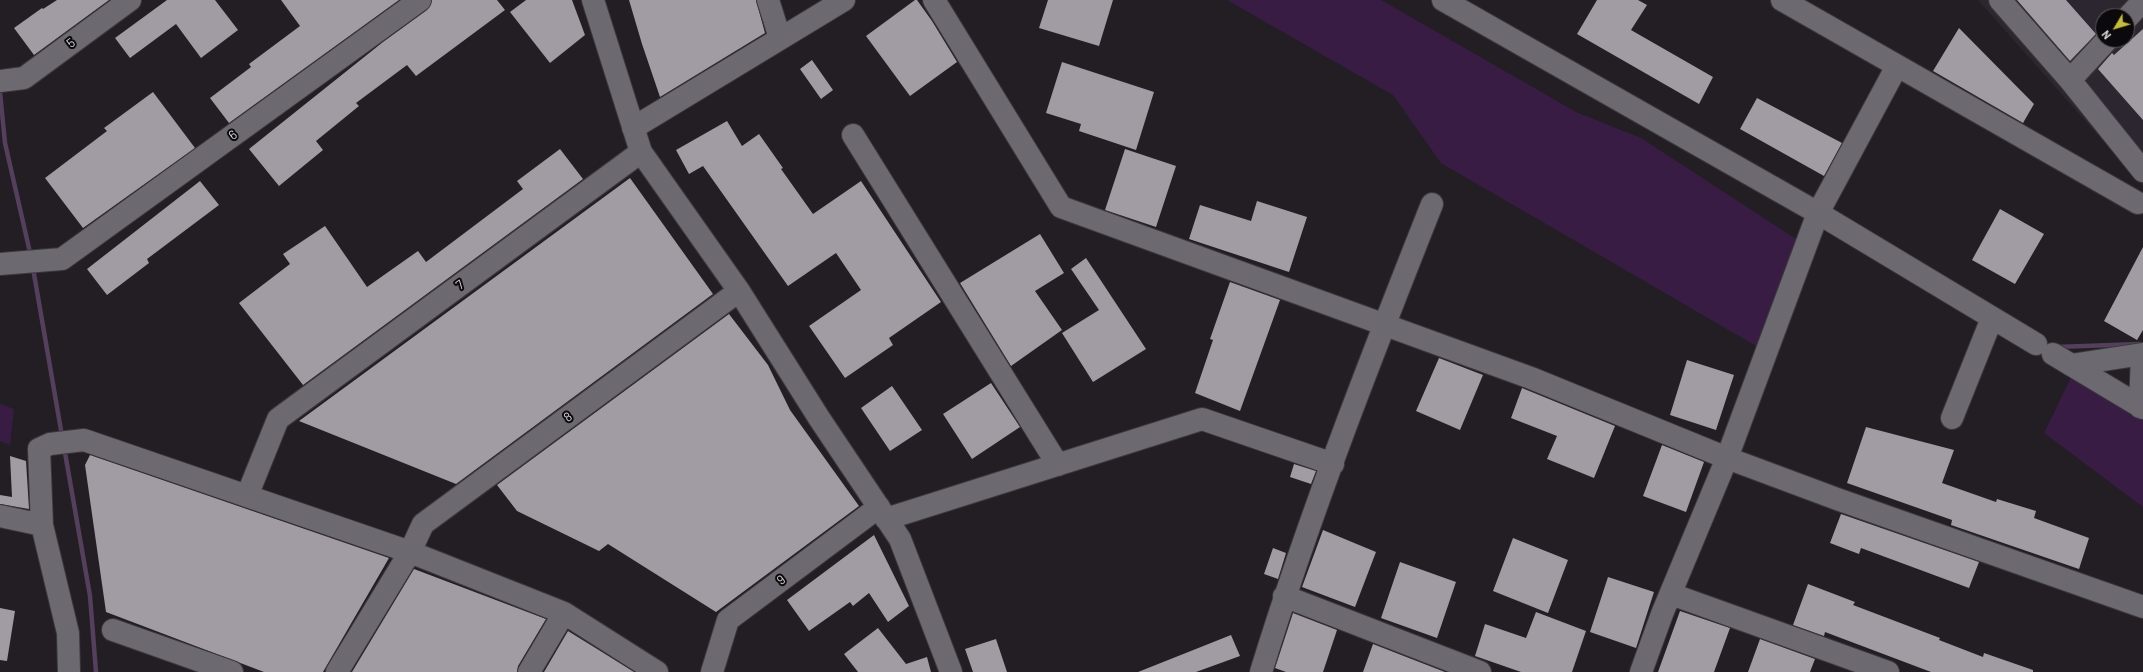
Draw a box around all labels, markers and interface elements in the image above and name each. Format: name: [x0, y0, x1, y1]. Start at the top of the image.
north arrow: [2095, 8, 2135, 48]
text: N: [2099, 28, 2113, 42]
street label: 5: [64, 35, 78, 51]
street label: 6: [226, 127, 240, 143]
street label: 7: [453, 277, 467, 293]
street label: 8: [561, 409, 575, 425]
street label: 9: [774, 572, 788, 588]

